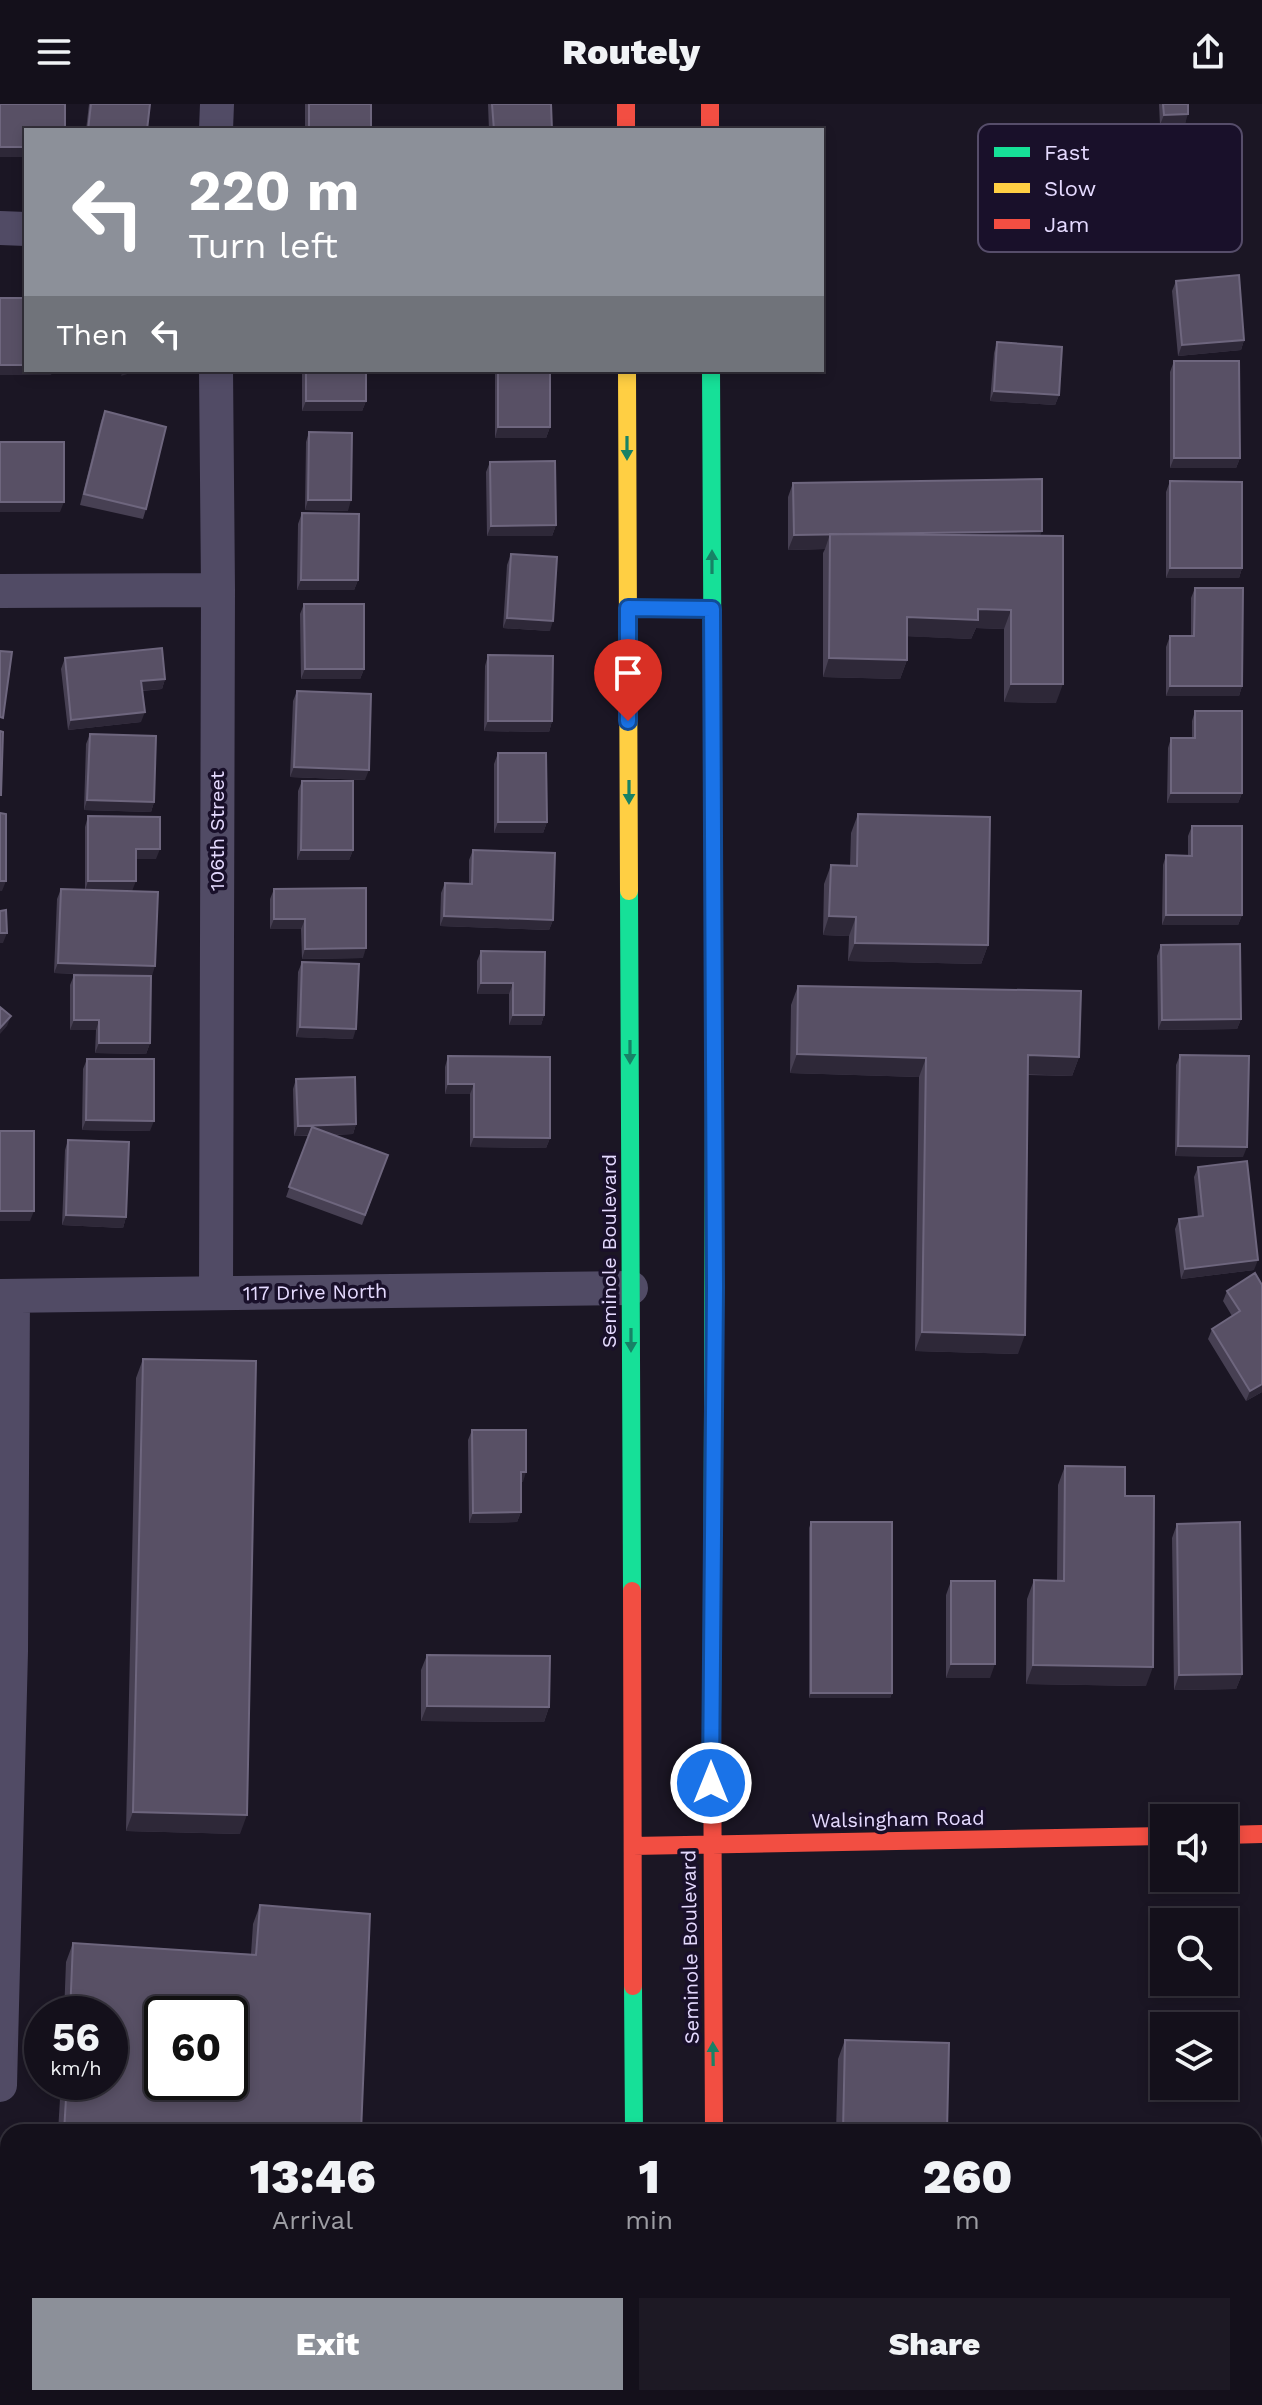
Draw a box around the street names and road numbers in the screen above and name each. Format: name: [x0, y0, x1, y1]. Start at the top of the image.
street label: 106th Street: [205, 770, 229, 891]
street label: Seminole Boulevard: [597, 1154, 621, 1348]
street label: 117 Drive North: [243, 1279, 387, 1305]
street label: Walsingham Road: [811, 1805, 985, 1833]
street label: Seminole Boulevard: [676, 1850, 704, 2044]

